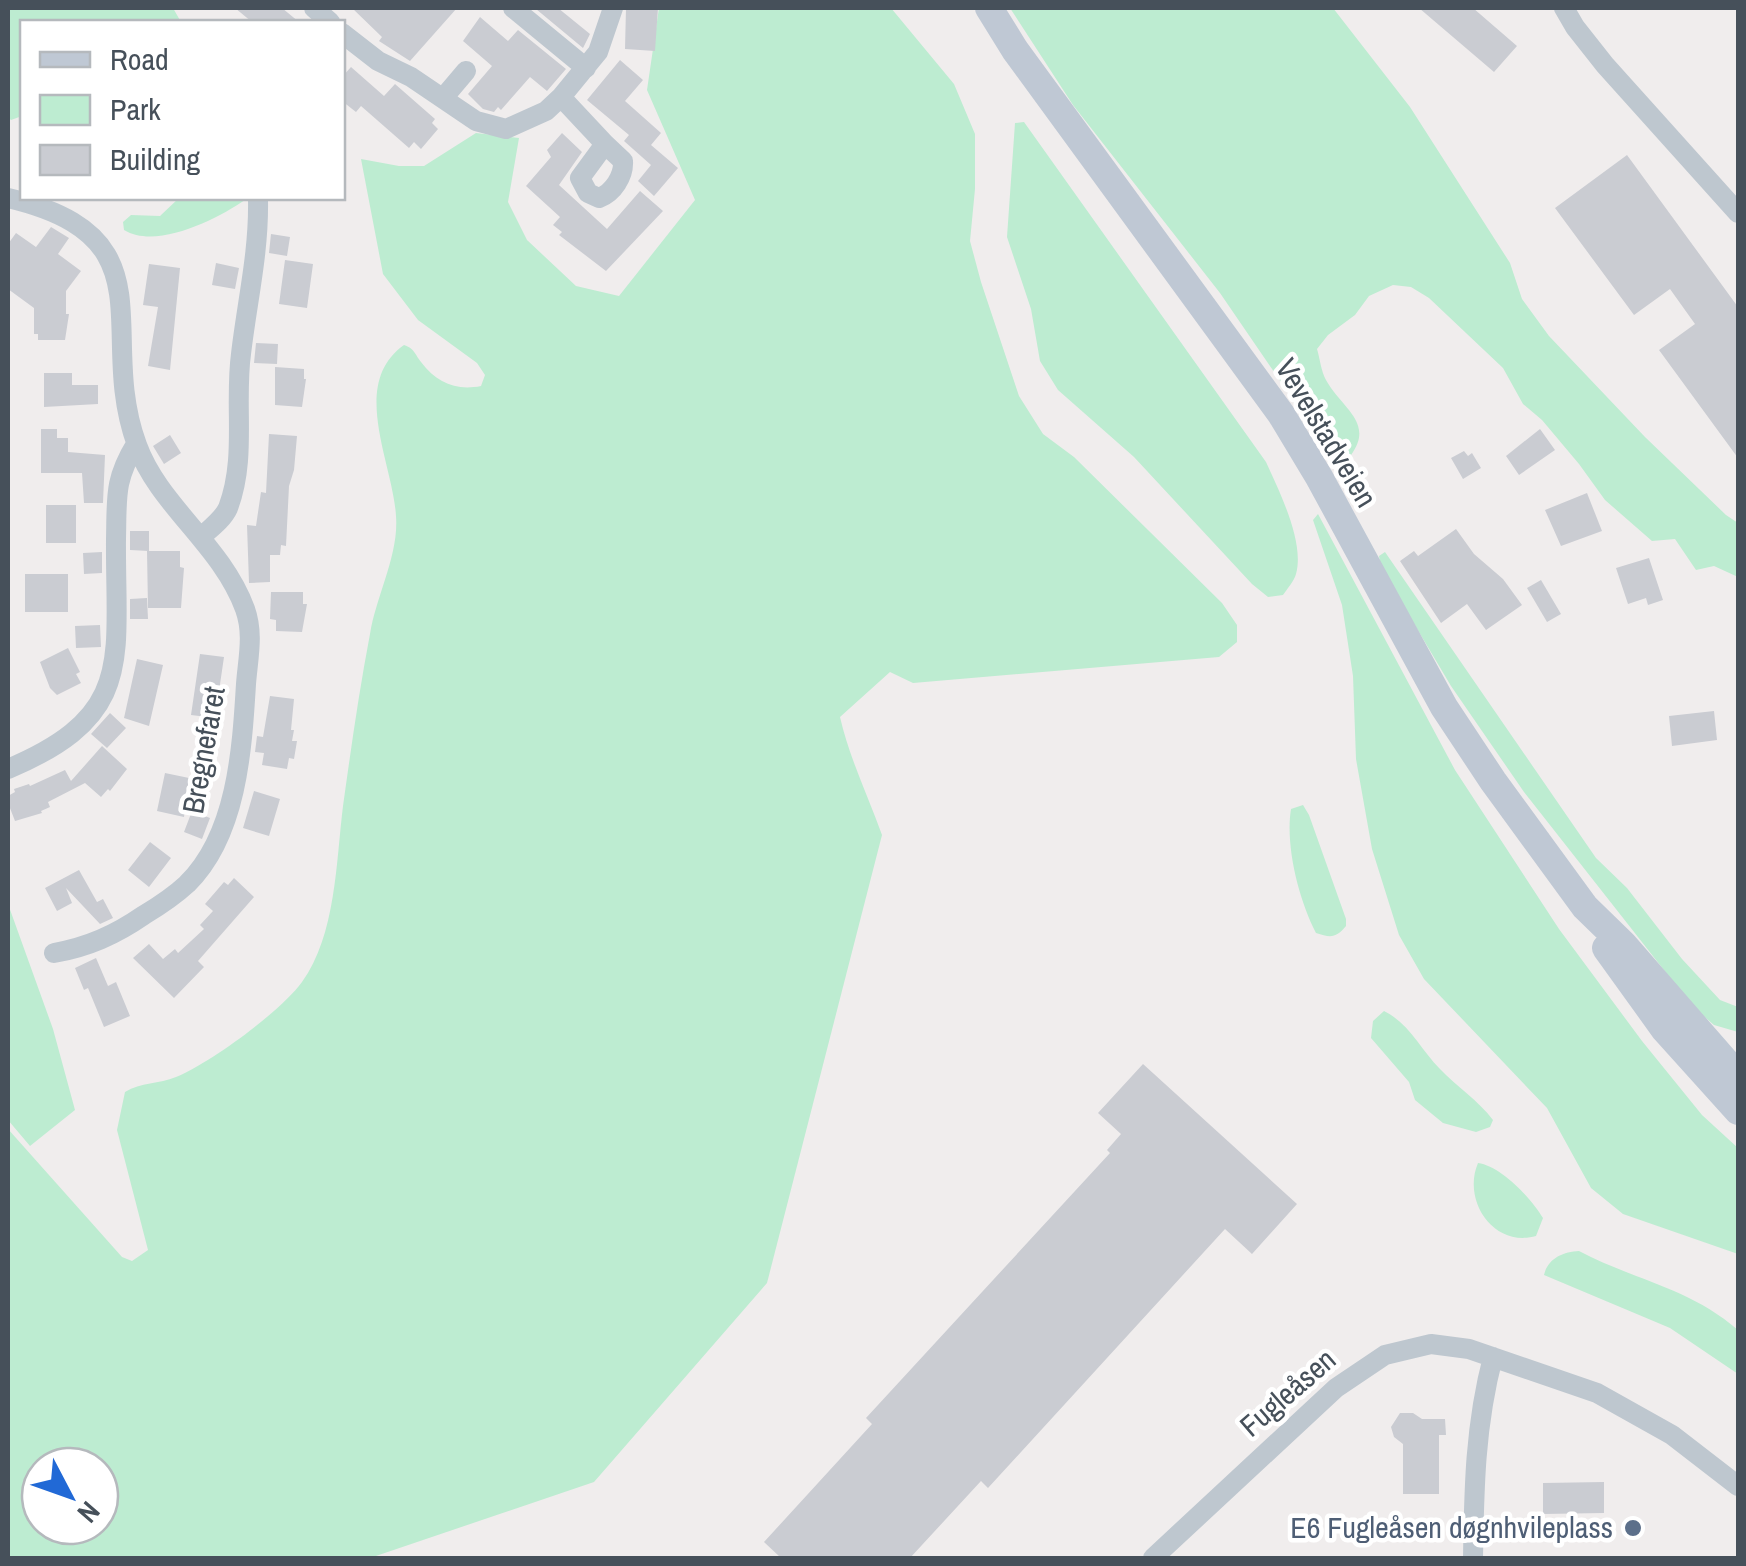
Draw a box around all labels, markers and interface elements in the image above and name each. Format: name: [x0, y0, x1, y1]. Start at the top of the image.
legend: [20, 20, 345, 200]
text: Road: [110, 39, 169, 79]
text: Park: [110, 89, 161, 129]
text: Building: [110, 139, 201, 179]
street label: Vevelstadveien: [1267, 351, 1387, 514]
street label: Bregnefaret: [172, 683, 234, 817]
street label: Fugleåsen: [1231, 1339, 1344, 1445]
north arrow: [20, 1446, 120, 1546]
text: N: [69, 1494, 109, 1531]
place label: E6 Fugleåsen døgnhvileplass: [1290, 1507, 1613, 1547]
marker: E6 Fugleåsen døgnhvileplass: [1622, 1517, 1644, 1539]

